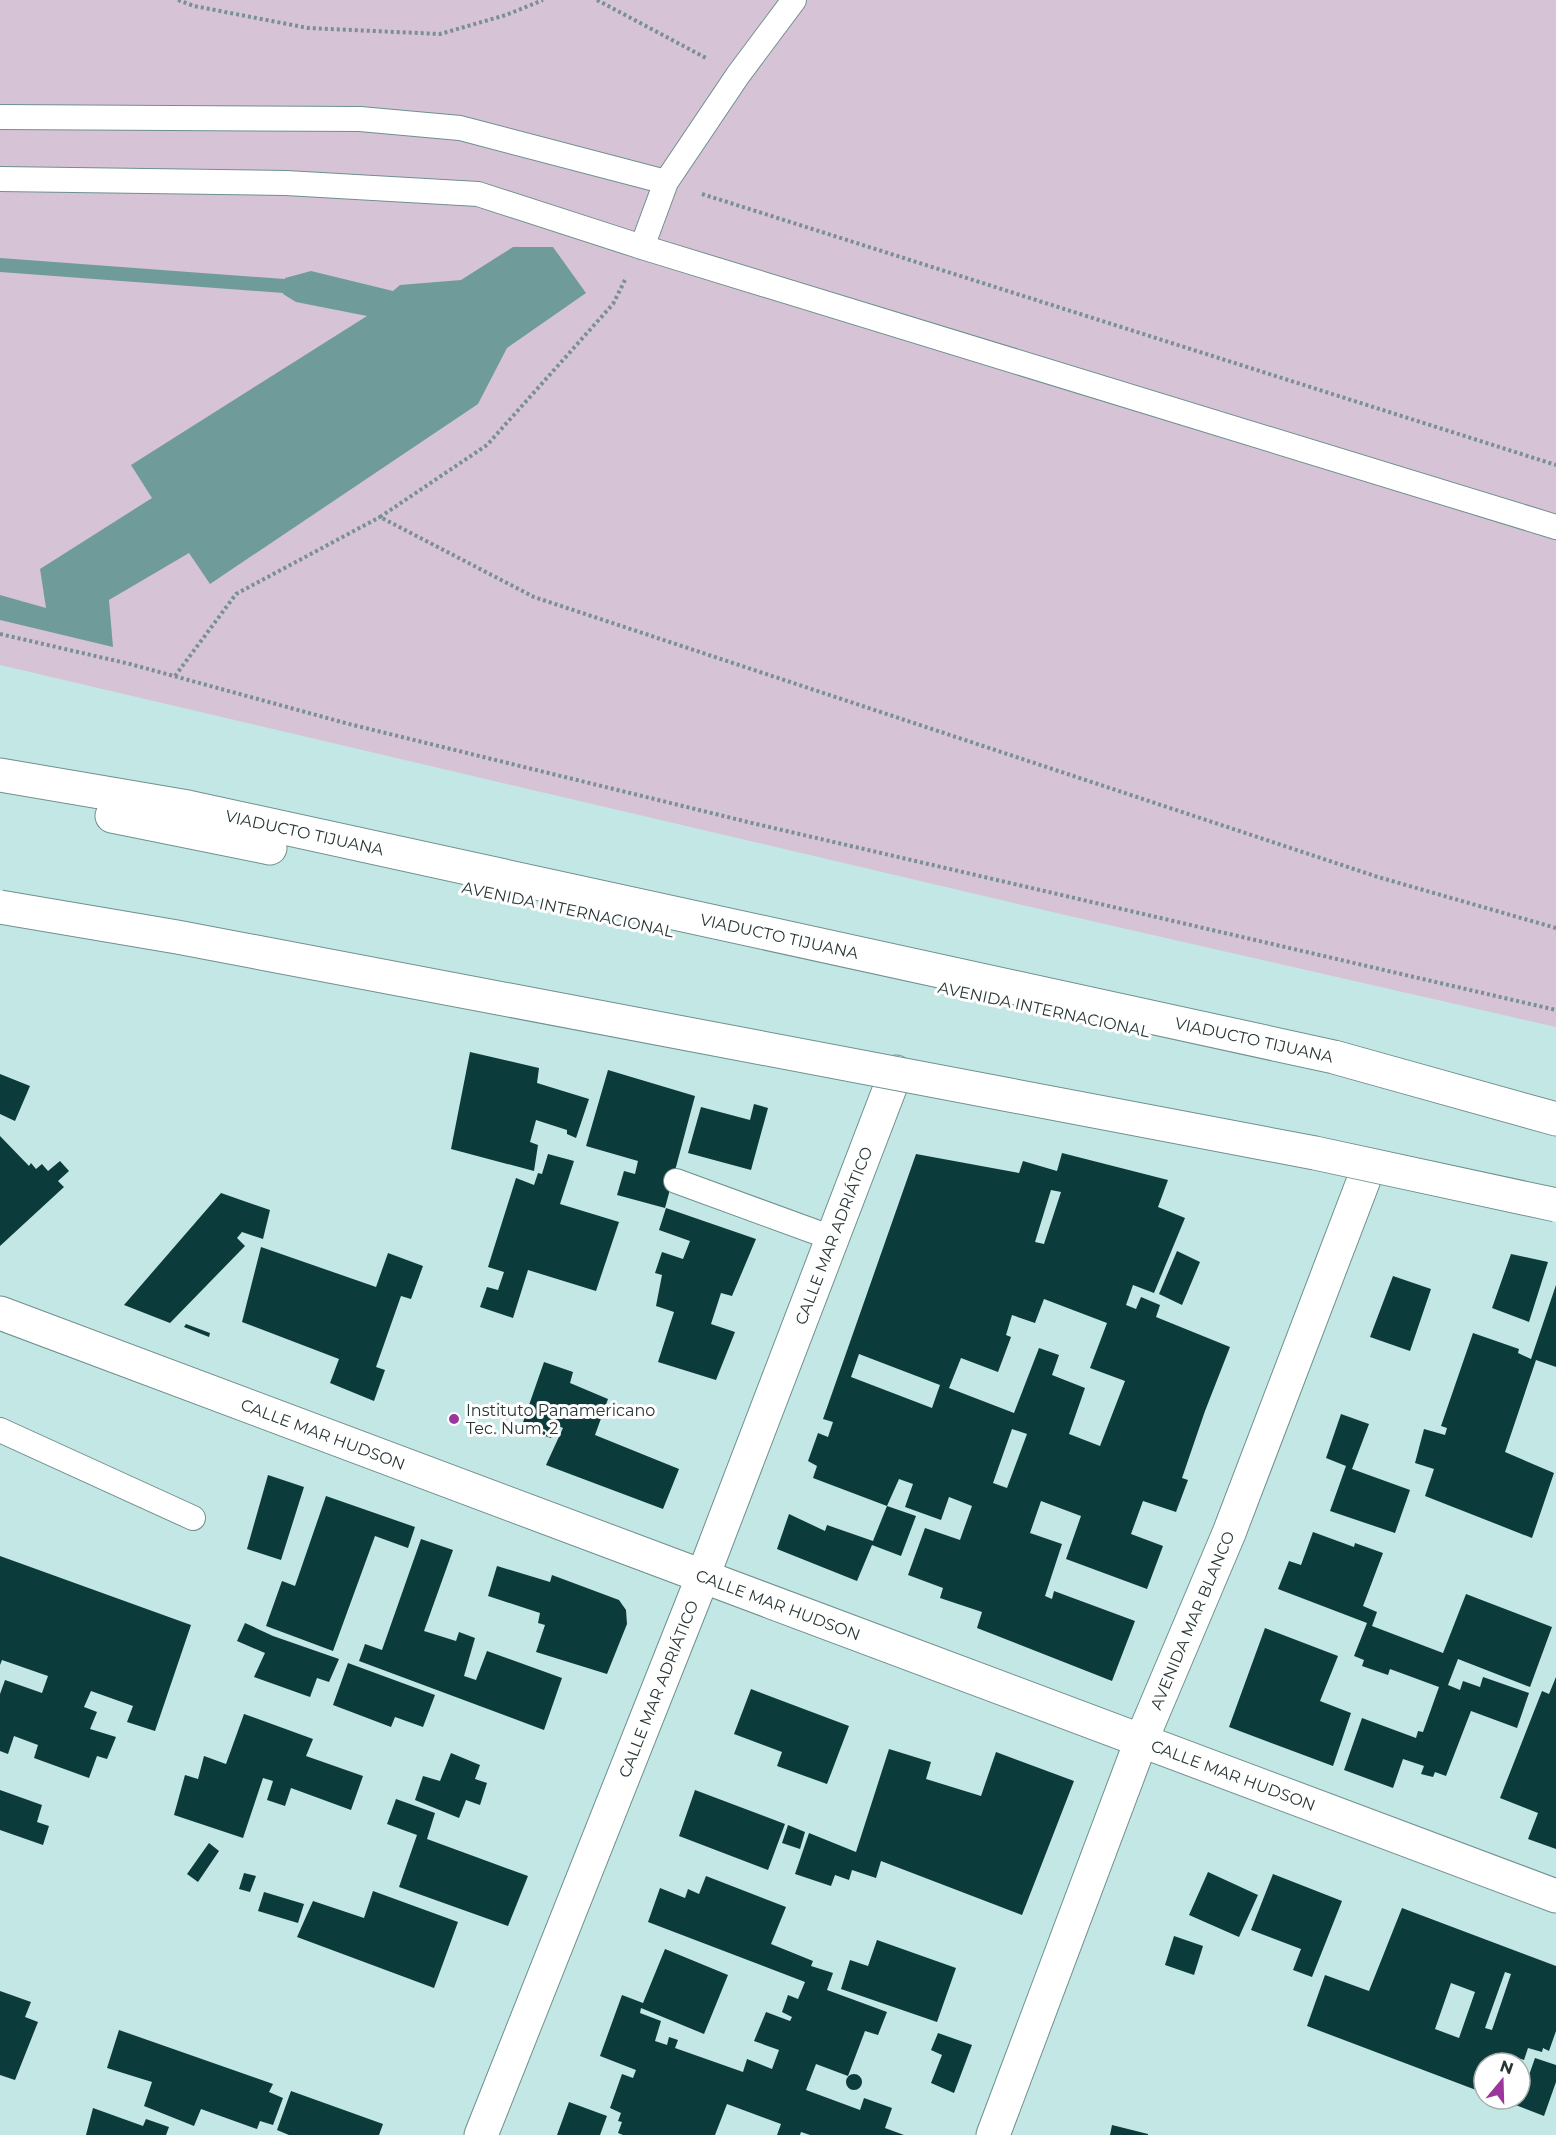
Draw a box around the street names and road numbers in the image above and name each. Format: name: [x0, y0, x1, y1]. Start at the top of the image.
street label: VIADUCTO TIJUANA: [224, 806, 386, 860]
street label: AVENIDA INTERNACIONAL: [460, 878, 676, 941]
street label: VIADUCTO TIJUANA: [698, 910, 861, 963]
street label: AVENIDA INTERNACIONAL: [936, 978, 1152, 1041]
street label: VIADUCTO TIJUANA: [1173, 1014, 1336, 1067]
street label: CALLE MAR ADRIÁTICO: [791, 1144, 877, 1327]
street label: CALLE MAR HUDSON: [238, 1395, 408, 1474]
street label: AVENIDA MAR BLANCO: [1146, 1528, 1239, 1713]
street label: CALLE MAR HUDSON: [693, 1566, 863, 1644]
street label: CALLE MAR ADRIÁTICO: [615, 1598, 702, 1781]
street label: CALLE MAR HUDSON: [1148, 1736, 1318, 1815]

